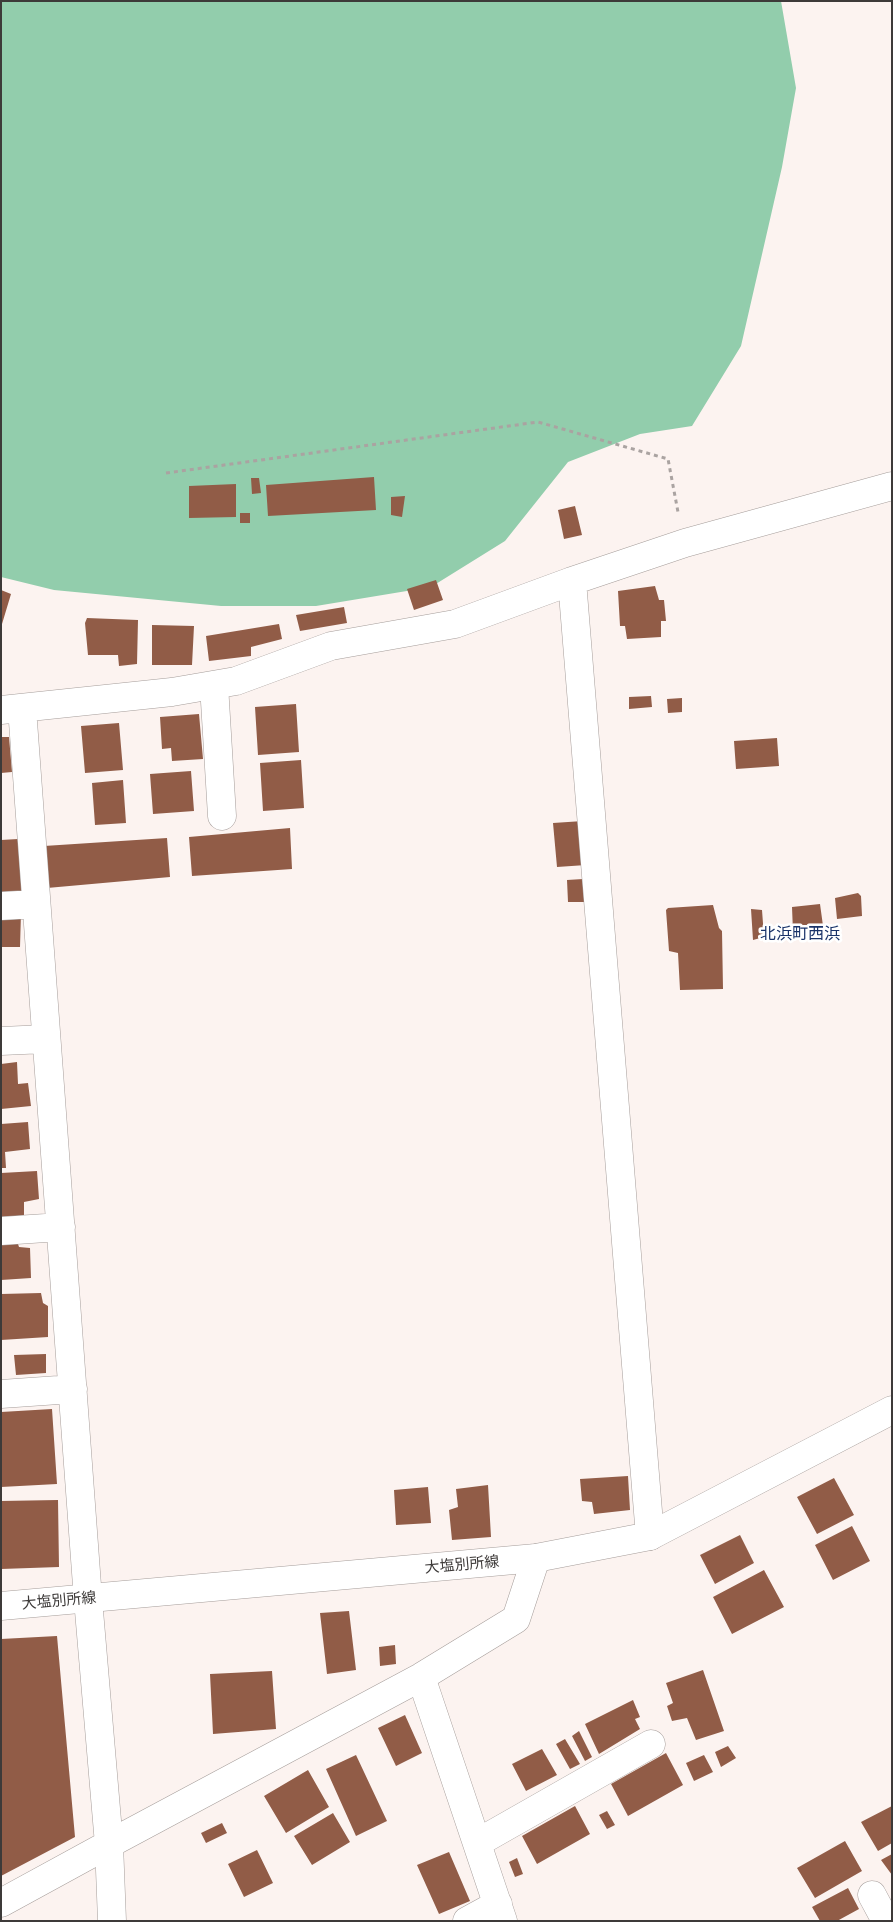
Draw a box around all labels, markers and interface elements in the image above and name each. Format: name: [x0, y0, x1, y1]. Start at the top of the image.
district label: 北浜町西浜: [760, 924, 840, 944]
street label: 大塩別所線: [424, 1553, 500, 1577]
street label: 大塩別所線: [21, 1589, 97, 1613]

